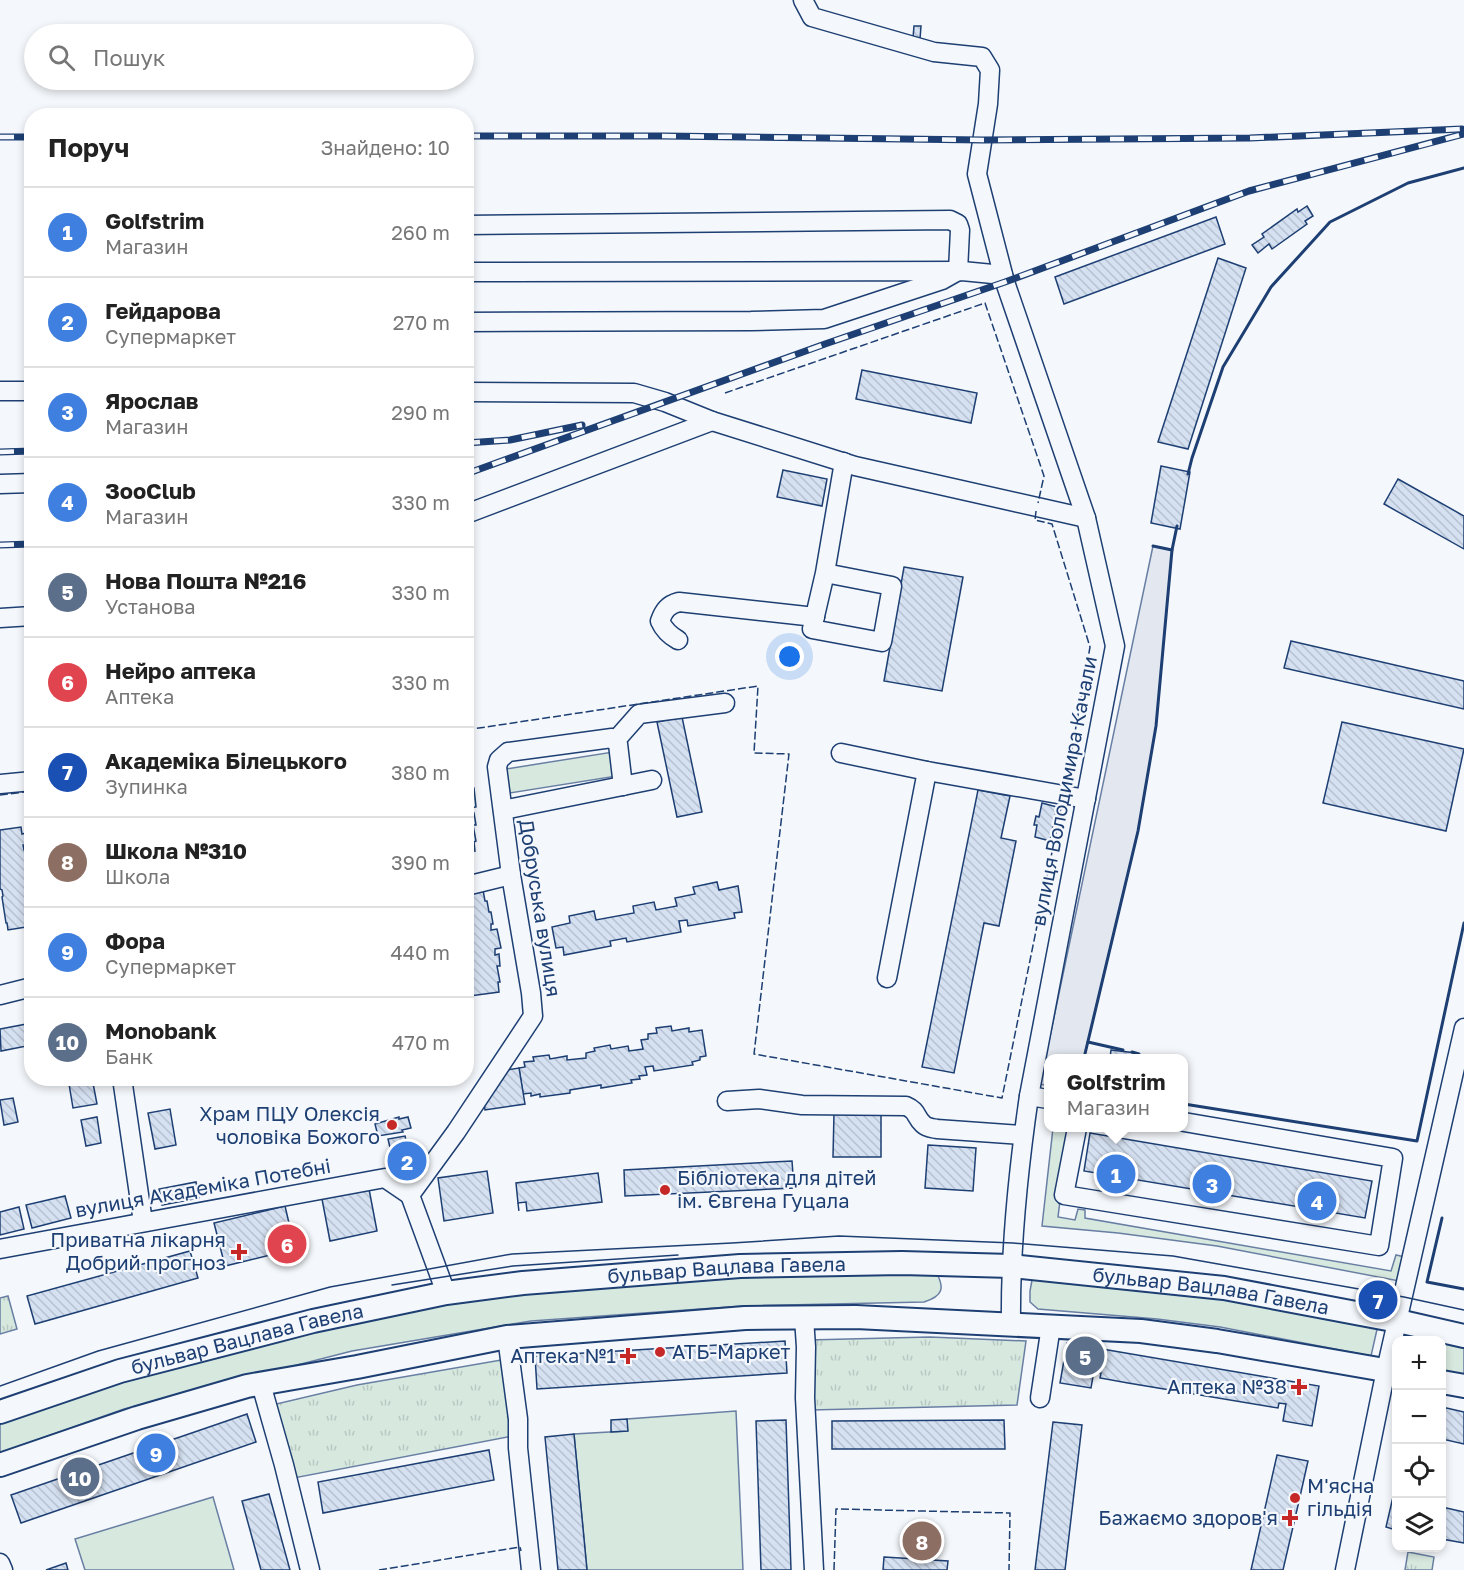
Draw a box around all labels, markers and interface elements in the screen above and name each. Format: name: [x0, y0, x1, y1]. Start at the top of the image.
search box: [24, 24, 474, 90]
icon: search: [45, 41, 78, 74]
text: Пошук: [93, 44, 166, 71]
text: Поруч: [48, 132, 129, 163]
text: Знайдено: 10: [321, 135, 450, 159]
text: Golfstrim: [105, 207, 204, 234]
text: 1: [62, 220, 73, 244]
text: 260 m: [391, 220, 450, 244]
text: Магазин: [105, 234, 189, 258]
text: Гейдарова: [105, 297, 221, 324]
text: 2: [61, 310, 74, 334]
text: 270 m: [393, 310, 450, 334]
text: Супермаркет: [105, 324, 236, 348]
text: Ярослав: [105, 387, 198, 414]
text: 3: [61, 400, 74, 424]
text: 290 m: [391, 400, 450, 424]
text: Магазин: [105, 414, 189, 438]
text: ЗооClub: [105, 477, 196, 504]
text: 4: [61, 490, 74, 514]
text: 330 m: [392, 490, 450, 514]
text: Магазин: [105, 504, 189, 528]
text: Нова Пошта №216: [105, 567, 306, 594]
text: 5: [61, 580, 74, 604]
text: 330 m: [392, 580, 450, 604]
text: Установа: [105, 594, 196, 618]
your location: [775, 642, 804, 671]
street label: вулиця Володимира Качали: [1025, 654, 1101, 928]
text: Нейро аптека: [105, 657, 256, 684]
text: 6: [61, 670, 74, 694]
text: 330 m: [392, 670, 450, 694]
text: Аптека: [105, 684, 174, 708]
text: Академіка Білецького: [105, 747, 347, 774]
text: 7: [62, 760, 73, 784]
text: 380 m: [391, 760, 450, 784]
text: Зупинка: [105, 774, 188, 798]
street label: Добруська вулиця: [515, 817, 567, 998]
text: Школа №310: [105, 837, 247, 864]
text: 8: [61, 850, 74, 874]
text: 390 m: [391, 850, 450, 874]
text: Школа: [105, 864, 170, 888]
text: Фора: [105, 927, 165, 954]
text: 9: [61, 940, 74, 964]
text: 440 m: [391, 940, 450, 964]
text: Супермаркет: [105, 954, 236, 978]
text: Monobank: [105, 1017, 217, 1044]
text: 10: [56, 1030, 79, 1054]
text: 470 m: [392, 1030, 450, 1054]
text: Банк: [105, 1044, 153, 1068]
popup: [1044, 1054, 1188, 1132]
text: Golfstrim: [1066, 1068, 1166, 1095]
text: Магазин: [1066, 1095, 1150, 1119]
place label: Храм ПЦУ Олексія чоловіка Божого: [199, 1101, 380, 1148]
marker: Храм ПЦУ Олексія чоловіка Божого: [385, 1118, 399, 1132]
pin: 2: [388, 1138, 426, 1184]
pin: 1: [1096, 1152, 1136, 1196]
street label: вулиця Академіка Потебні: [73, 1153, 333, 1221]
pin: 3: [1192, 1162, 1232, 1206]
place label: Бібліотека для дітей ім. Євгена Гуцала: [677, 1165, 876, 1212]
pin: 4: [1298, 1178, 1336, 1224]
marker: Бібліотека для дітей ім. Євгена Гуцала: [658, 1183, 672, 1197]
pin: 6: [268, 1222, 306, 1266]
place label: Приватна лікарня Добрий прогноз: [50, 1227, 226, 1274]
marker: Приватна лікарня Добрий прогноз: [230, 1243, 248, 1261]
street label: бульвар Вацлава Гавела: [607, 1251, 846, 1287]
street label: бульвар Вацлава Гавела: [1092, 1262, 1331, 1319]
pin: 7: [1358, 1278, 1398, 1322]
street label: бульвар Вацлава Гавела: [128, 1298, 365, 1379]
pin: 5: [1066, 1334, 1104, 1378]
map controls: [1392, 1336, 1446, 1552]
button: +: [1392, 1336, 1446, 1390]
place label: АТБ-Маркет: [672, 1339, 790, 1363]
place label: Аптека №1: [510, 1343, 616, 1367]
marker: АТБ-Маркет: [653, 1345, 667, 1359]
marker: Аптека №1: [621, 1349, 635, 1363]
place label: Аптека №38: [1167, 1374, 1287, 1398]
marker: Аптека №38: [1292, 1380, 1306, 1394]
button: −: [1392, 1390, 1446, 1444]
pin: 9: [136, 1430, 176, 1476]
button: locate: [1392, 1444, 1446, 1498]
pin: 10: [60, 1454, 100, 1500]
place label: М'ясна гільдія: [1307, 1473, 1374, 1520]
marker: М'ясна гільдія: [1288, 1491, 1302, 1505]
button: layers: [1392, 1498, 1446, 1552]
place label: Бажаємо здоров'я: [1098, 1505, 1278, 1529]
marker: Бажаємо здоров'я: [1283, 1511, 1297, 1525]
pin: 8: [902, 1518, 942, 1564]

